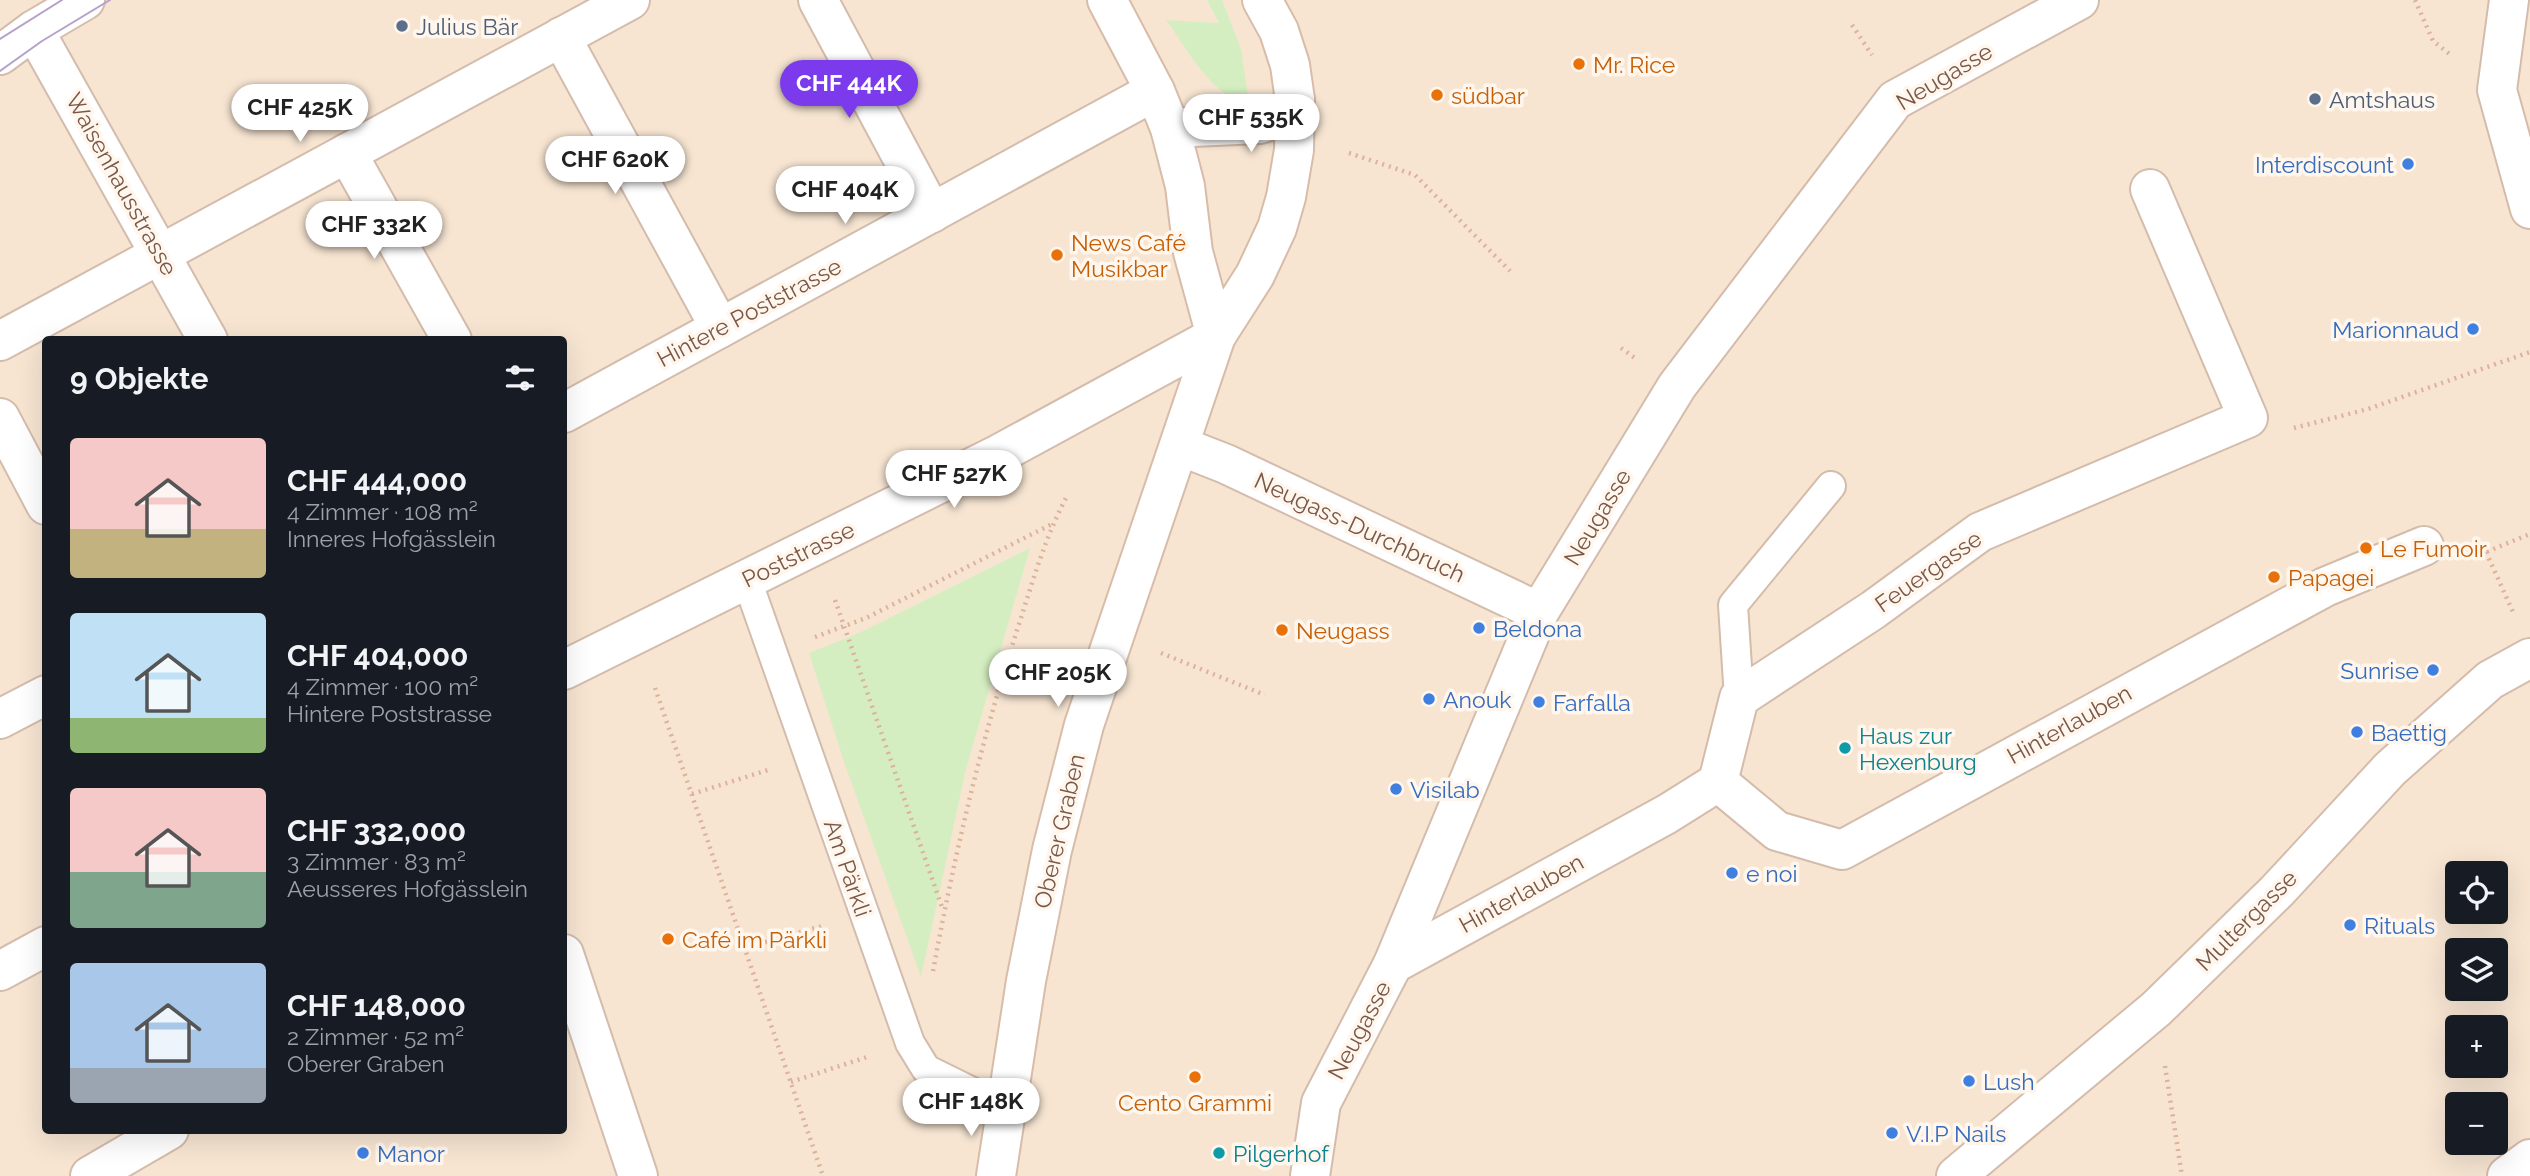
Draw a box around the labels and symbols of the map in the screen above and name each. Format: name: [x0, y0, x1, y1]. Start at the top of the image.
place label: Julius Bär: [416, 13, 518, 40]
marker: Julius Bär: [394, 18, 410, 34]
street label: Neugasse: [1891, 37, 1997, 115]
place label: Mr. Rice: [1593, 51, 1675, 78]
marker: Mr. Rice: [1571, 56, 1587, 72]
pin: CHF 444K: [777, 60, 921, 120]
place label: südbar: [1451, 82, 1525, 109]
pin: CHF 425K: [228, 85, 372, 144]
place label: Amtshaus: [2329, 86, 2435, 113]
marker: südbar: [1429, 87, 1445, 103]
street label: Waisenhausstrasse: [61, 88, 183, 280]
marker: Amtshaus: [2307, 91, 2323, 107]
pin: CHF 535K: [1179, 94, 1323, 154]
pin: CHF 620K: [543, 136, 687, 196]
place label: Interdiscount: [2255, 151, 2394, 178]
marker: Interdiscount: [2400, 156, 2416, 172]
pin: CHF 404K: [773, 166, 917, 226]
pin: CHF 332K: [302, 202, 446, 261]
place label: News Café Musikbar: [1071, 229, 1186, 282]
marker: News Café Musikbar: [1049, 247, 1065, 263]
street label: Hintere Poststrasse: [652, 252, 846, 372]
place label: Marionnaud: [2332, 316, 2459, 343]
marker: Marionnaud: [2465, 321, 2481, 337]
pin: CHF 527K: [882, 450, 1026, 510]
street label: Neugasse: [1558, 464, 1636, 570]
street label: Neugass-Durchbruch: [1250, 466, 1470, 588]
street label: Poststrasse: [737, 515, 859, 593]
street label: Feuergasse: [1870, 524, 1986, 618]
place label: Le Fumoir: [2380, 535, 2487, 562]
marker: Le Fumoir: [2358, 540, 2374, 556]
place label: Papagei: [2288, 564, 2374, 591]
marker: Papagei: [2266, 569, 2282, 585]
place label: Beldona: [1493, 615, 1582, 642]
place label: Neugass: [1296, 617, 1390, 644]
marker: Beldona: [1471, 620, 1487, 636]
marker: Neugass: [1274, 622, 1290, 638]
pin: CHF 205K: [986, 650, 1130, 709]
place label: Sunrise: [2340, 657, 2419, 684]
marker: Sunrise: [2425, 662, 2441, 678]
street label: Hinterlauben: [2002, 679, 2136, 769]
place label: Anouk: [1443, 686, 1512, 713]
place label: Farfalla: [1553, 689, 1631, 716]
marker: Anouk: [1421, 691, 1437, 707]
marker: Farfalla: [1531, 694, 1547, 710]
place label: Baettig: [2371, 719, 2447, 746]
place label: Haus zur Hexenburg: [1859, 722, 1977, 775]
marker: Baettig: [2349, 724, 2365, 740]
marker: Haus zur Hexenburg: [1837, 740, 1853, 756]
street label: Oberer Graben: [1028, 751, 1090, 911]
place label: Visilab: [1410, 776, 1480, 803]
marker: Visilab: [1388, 781, 1404, 797]
street label: Am Pärkli: [819, 816, 877, 920]
street label: Hinterlauben: [1454, 848, 1588, 938]
place label: e noi: [1746, 860, 1797, 887]
street label: Multergasse: [2190, 864, 2302, 976]
marker: e noi: [1724, 865, 1740, 881]
place label: Rituals: [2364, 912, 2435, 939]
marker: Rituals: [2342, 917, 2358, 933]
place label: Café im Pärkli: [682, 926, 827, 953]
marker: Café im Pärkli: [660, 931, 676, 947]
street label: Neugasse: [1322, 976, 1396, 1084]
place label: Lush: [1983, 1068, 2035, 1095]
marker: Cento Grammi: [1187, 1069, 1203, 1085]
marker: Lush: [1961, 1073, 1977, 1089]
pin: CHF 148K: [899, 1078, 1043, 1138]
place label: Cento Grammi: [1118, 1089, 1272, 1116]
place label: V.I.P Nails: [1906, 1120, 2006, 1147]
marker: V.I.P Nails: [1884, 1125, 1900, 1141]
place label: Manor: [377, 1140, 445, 1167]
place label: Pilgerhof: [1233, 1140, 1330, 1167]
marker: Manor: [355, 1145, 371, 1161]
marker: Pilgerhof: [1211, 1145, 1227, 1161]

